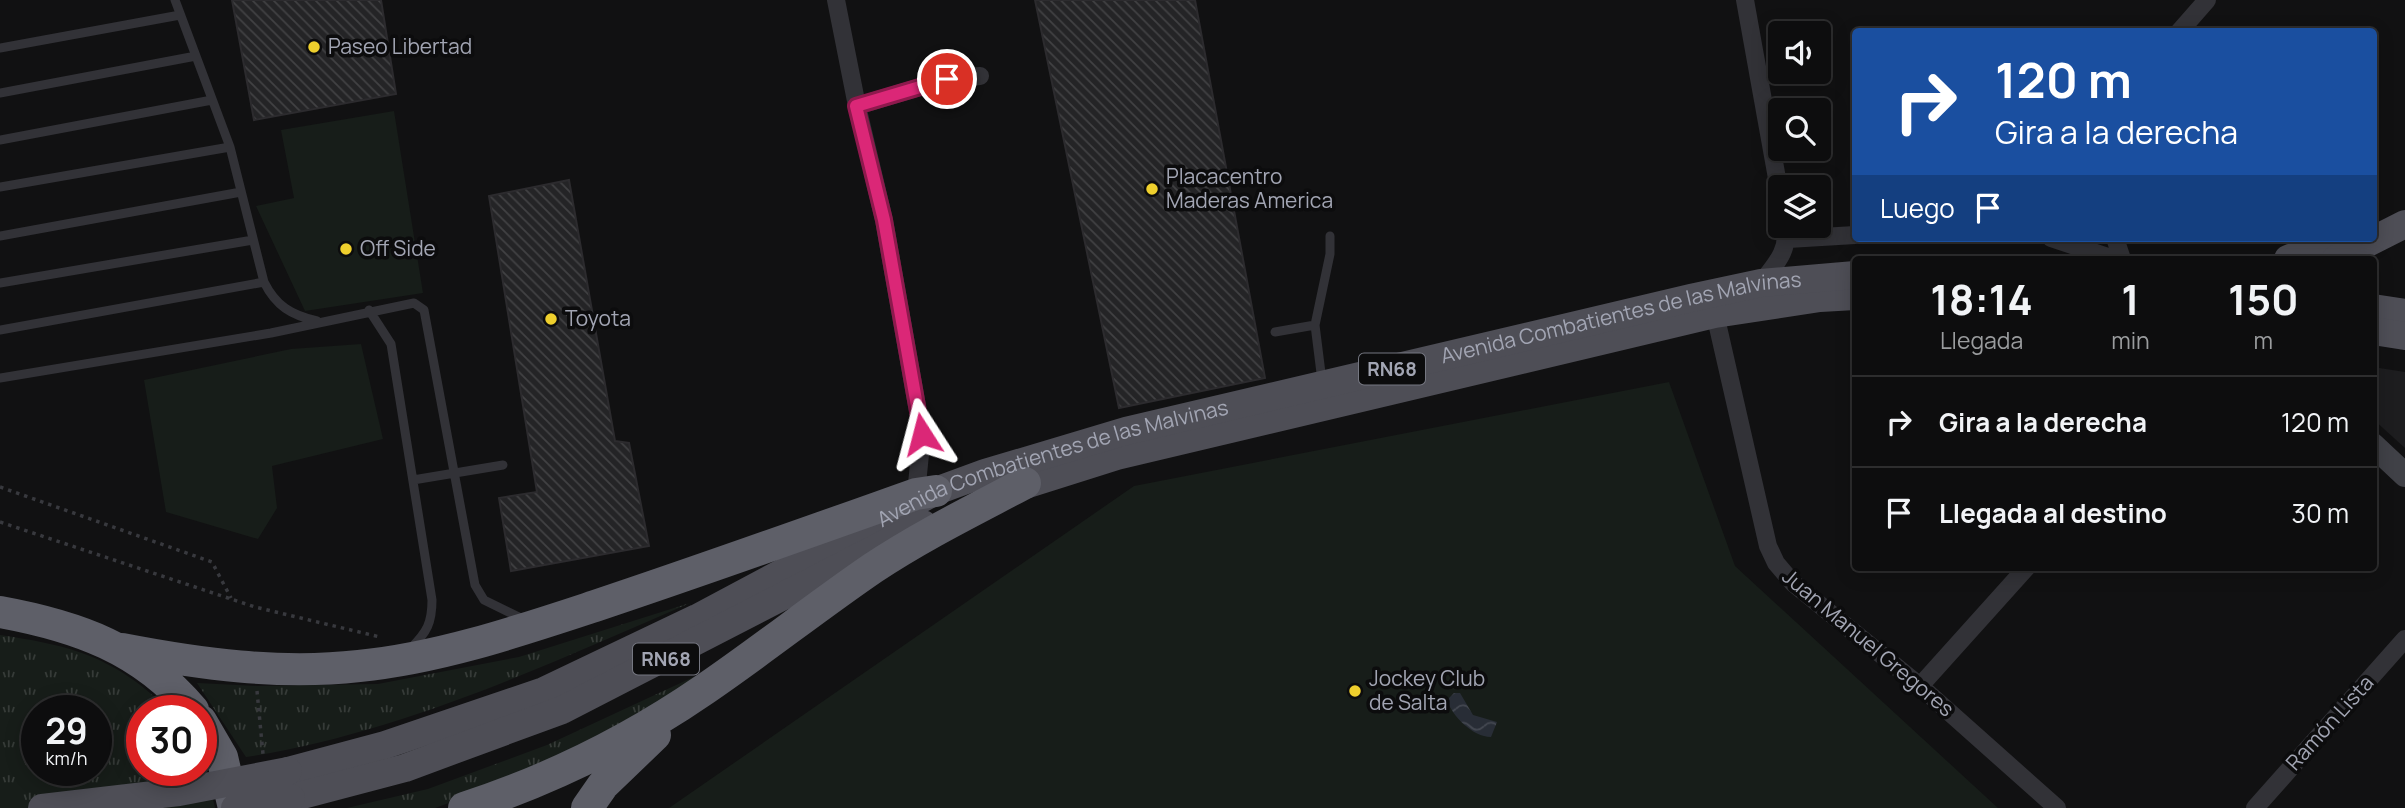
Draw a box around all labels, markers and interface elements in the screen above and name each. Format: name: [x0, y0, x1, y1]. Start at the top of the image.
map controls: [1768, 21, 1831, 238]
button: sound: [1768, 21, 1831, 84]
place label: Paseo Libertad: [328, 32, 472, 60]
marker: Paseo Libertad: [306, 39, 322, 55]
text: 120 m: [1995, 46, 2132, 113]
pin: [917, 49, 977, 109]
icon: right: [1880, 56, 1971, 147]
icon: arrive: [928, 60, 966, 98]
button: search: [1768, 98, 1831, 161]
text: Gira a la derecha: [1995, 110, 2238, 154]
place label: Placacentro Maderas America: [1166, 162, 1333, 214]
button: layers: [1768, 175, 1831, 238]
marker: Placacentro Maderas America: [1144, 181, 1160, 197]
icon: arrive: [1969, 189, 2007, 227]
text: Luego: [1880, 190, 1955, 226]
place label: Off Side: [360, 234, 436, 262]
marker: Off Side: [338, 241, 354, 257]
street label: Avenida Combatientes de las Malvinas: [1438, 265, 1803, 369]
text: 18:14: [1930, 270, 2033, 328]
text: 1: [2121, 270, 2140, 328]
text: 150: [2228, 270, 2299, 328]
place label: Toyota: [565, 304, 631, 332]
marker: Toyota: [543, 311, 559, 327]
text: Llegada: [1940, 324, 2023, 356]
text: min: [2111, 324, 2150, 356]
text: m: [2254, 324, 2273, 356]
road number: RN68: [1359, 354, 1425, 384]
street label: Avenida Combatientes de las Malvinas: [872, 392, 1231, 533]
position arrow: [885, 397, 959, 471]
icon: right: [1880, 403, 1918, 441]
text: Gira a la derecha: [1939, 404, 2147, 440]
text: 120 m: [2281, 404, 2349, 440]
icon: arrive: [1880, 494, 1918, 532]
text: Llegada al destino: [1939, 495, 2167, 531]
text: 30 m: [2292, 495, 2349, 531]
street label: Juan Manuel Gregores: [1777, 562, 1960, 722]
road number: RN68: [633, 644, 699, 674]
place label: Jockey Club de Salta: [1369, 664, 1485, 716]
street label: Ramón Lista: [2279, 669, 2379, 776]
marker: Jockey Club de Salta: [1347, 683, 1363, 699]
speed limit sign: 30: [126, 695, 217, 786]
text: 29: [45, 707, 88, 755]
text: km/h: [46, 746, 87, 770]

